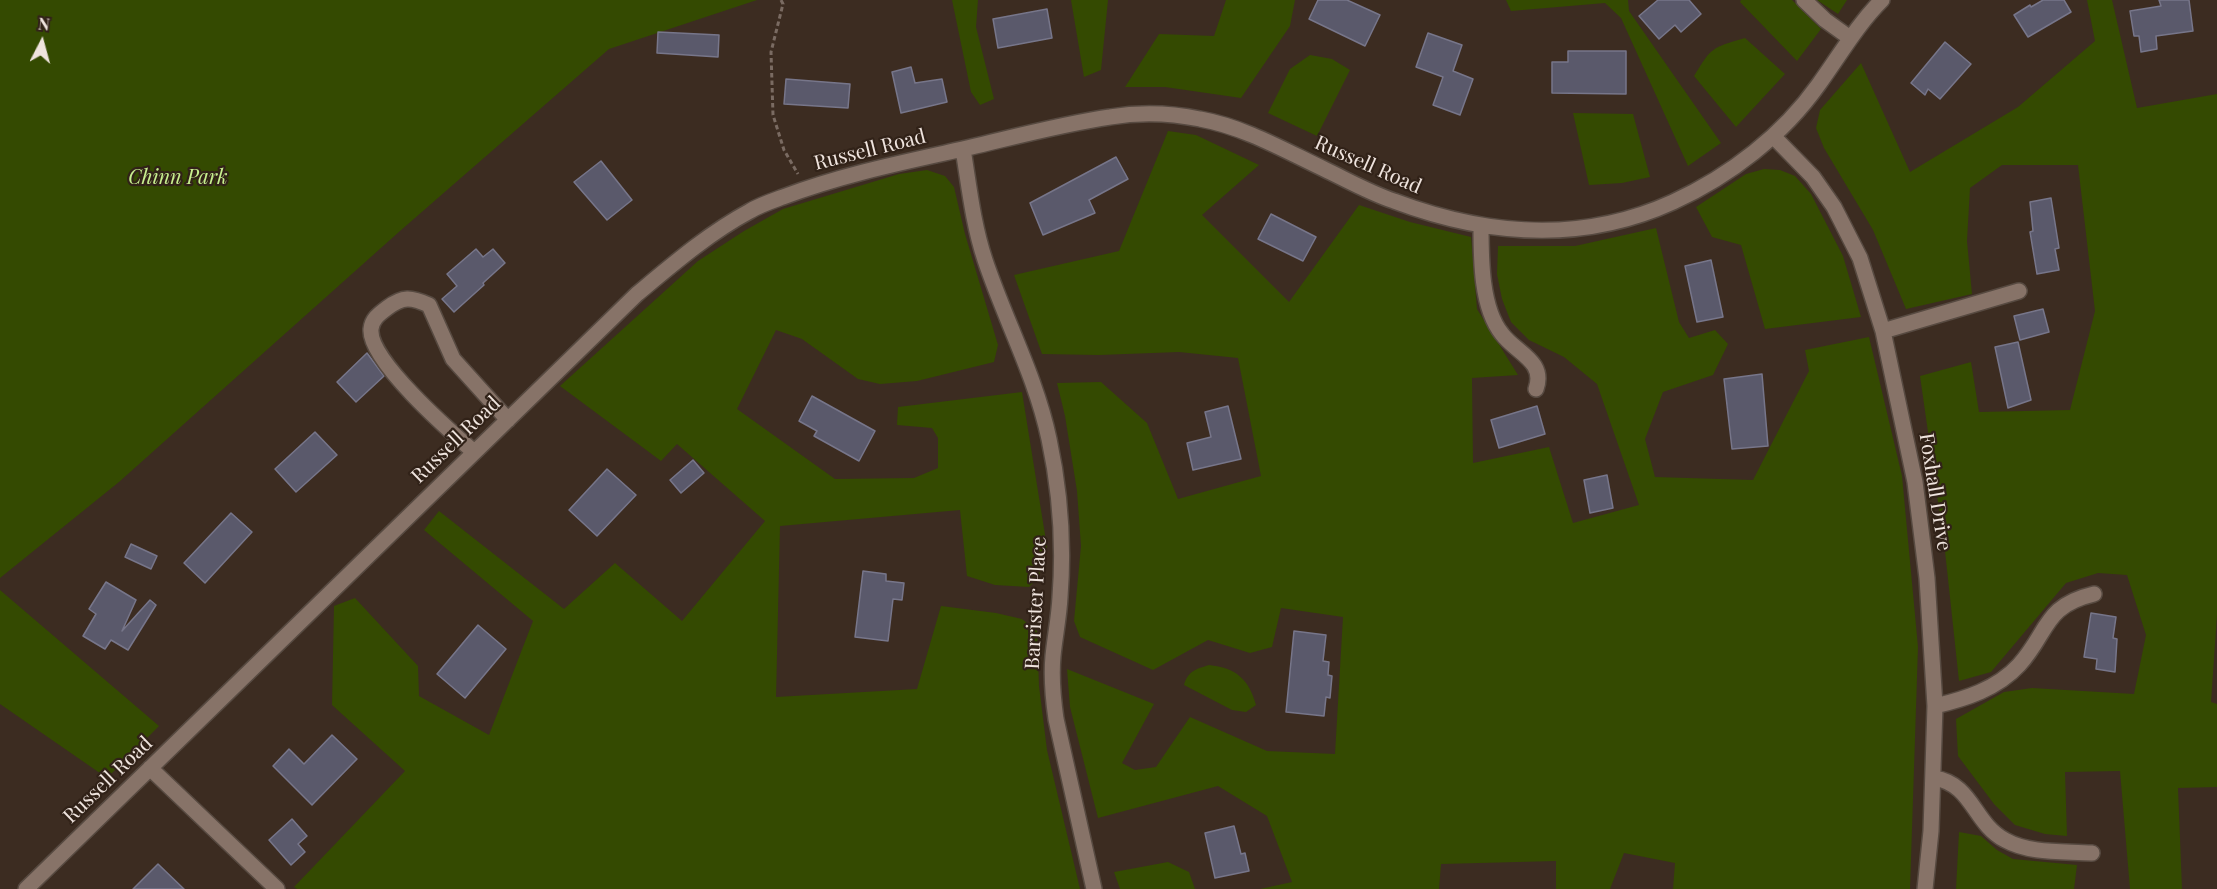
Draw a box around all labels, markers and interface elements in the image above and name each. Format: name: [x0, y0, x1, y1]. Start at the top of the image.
north arrow: [12, 12, 72, 72]
text: N: [37, 13, 51, 35]
street label: Russell Road: [812, 125, 928, 175]
street label: Russell Road: [1311, 131, 1425, 199]
park label: Chinn Park: [128, 166, 228, 190]
street label: Russell Road: [406, 392, 506, 488]
street label: Foxhall Drive: [1914, 431, 1956, 553]
street label: Barrister Place: [1021, 536, 1051, 670]
street label: Russell Road: [58, 732, 158, 828]

